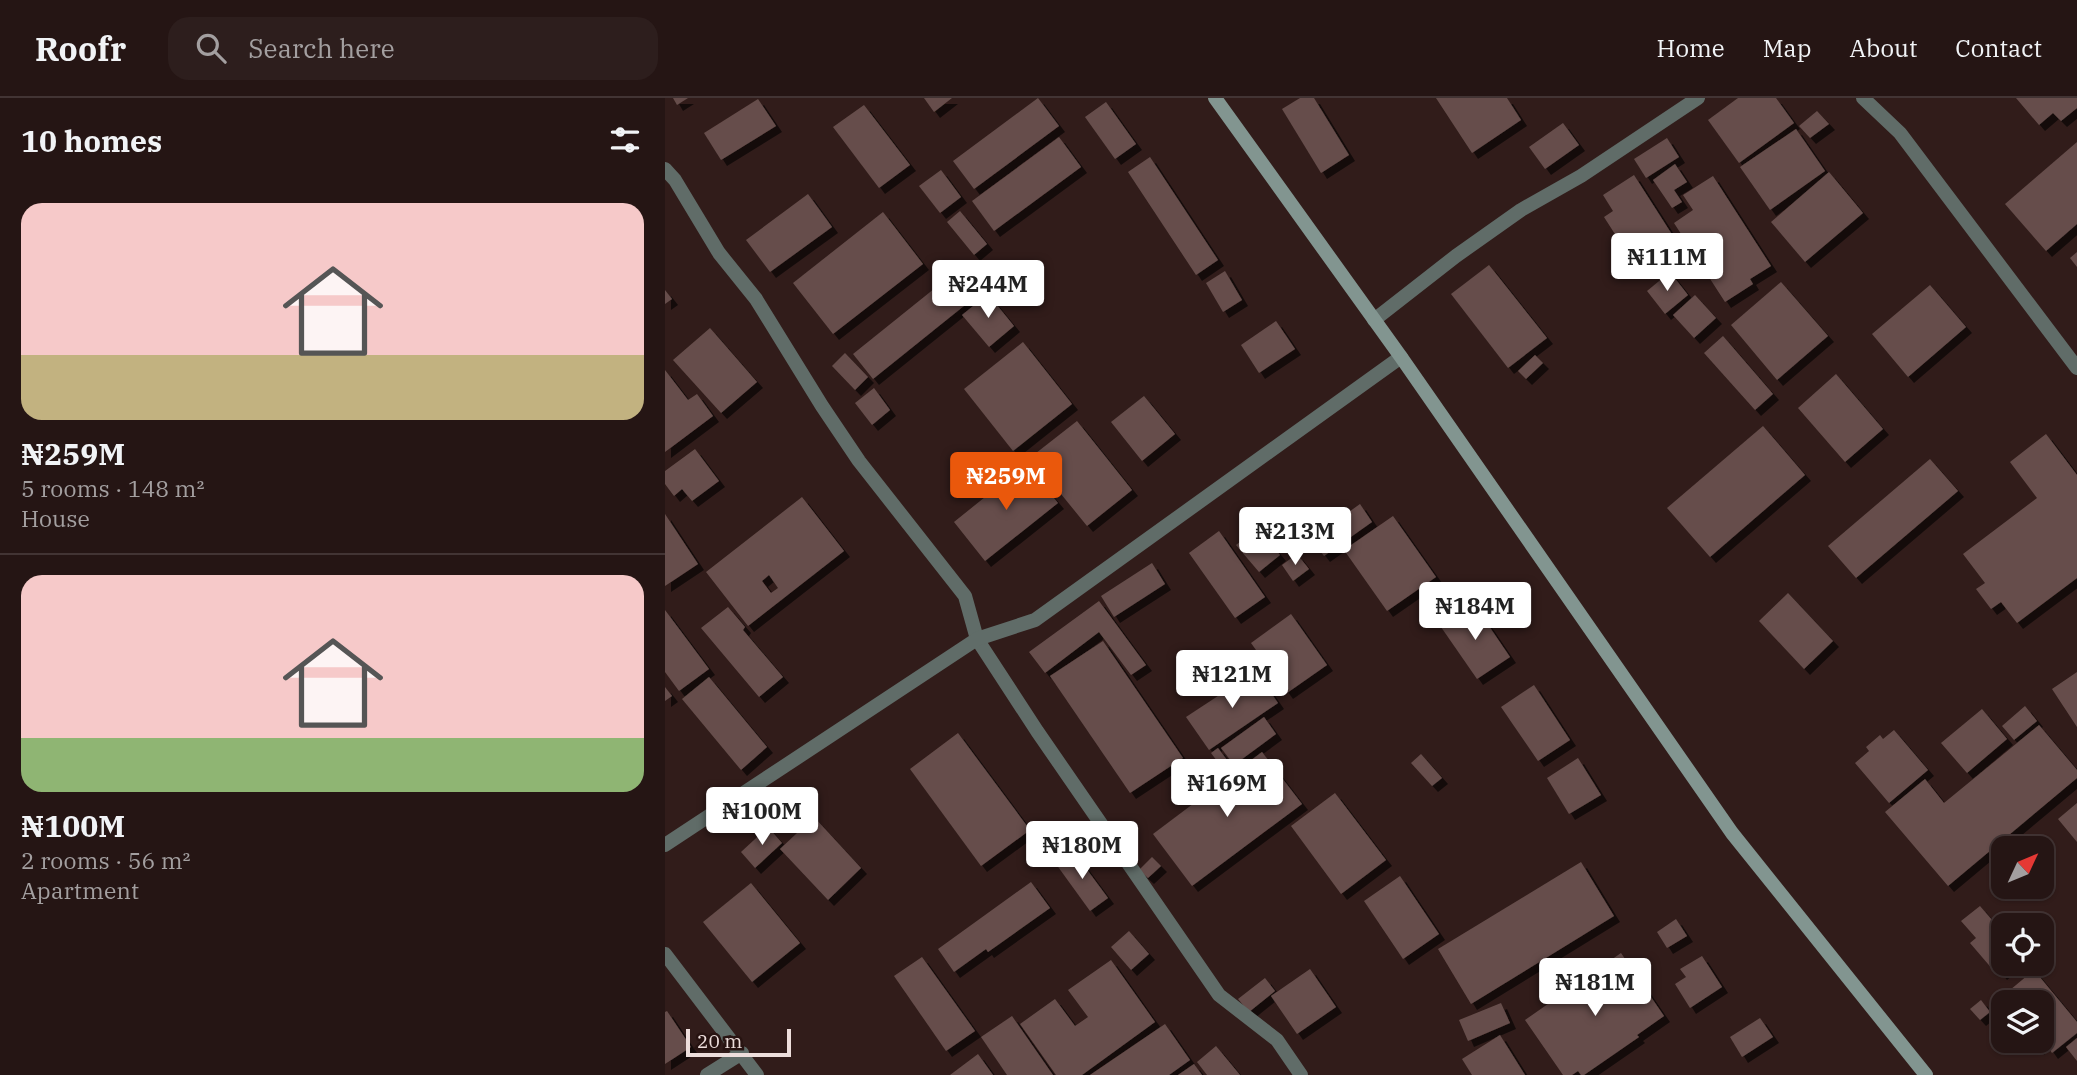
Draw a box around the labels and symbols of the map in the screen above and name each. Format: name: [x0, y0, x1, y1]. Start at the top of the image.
pin: ₦111M: [1618, 234, 1716, 293]
pin: ₦244M: [939, 260, 1037, 320]
pin: ₦259M: [957, 452, 1055, 512]
pin: ₦213M: [1246, 508, 1344, 567]
pin: ₦184M: [1426, 582, 1524, 642]
pin: ₦121M: [1183, 650, 1281, 710]
pin: ₦169M: [1178, 760, 1276, 819]
pin: ₦100M: [713, 788, 811, 847]
pin: ₦180M: [1033, 822, 1131, 881]
north arrow: [1991, 836, 2055, 900]
pin: ₦181M: [1546, 958, 1644, 1018]
scale bar: [686, 1026, 791, 1058]

